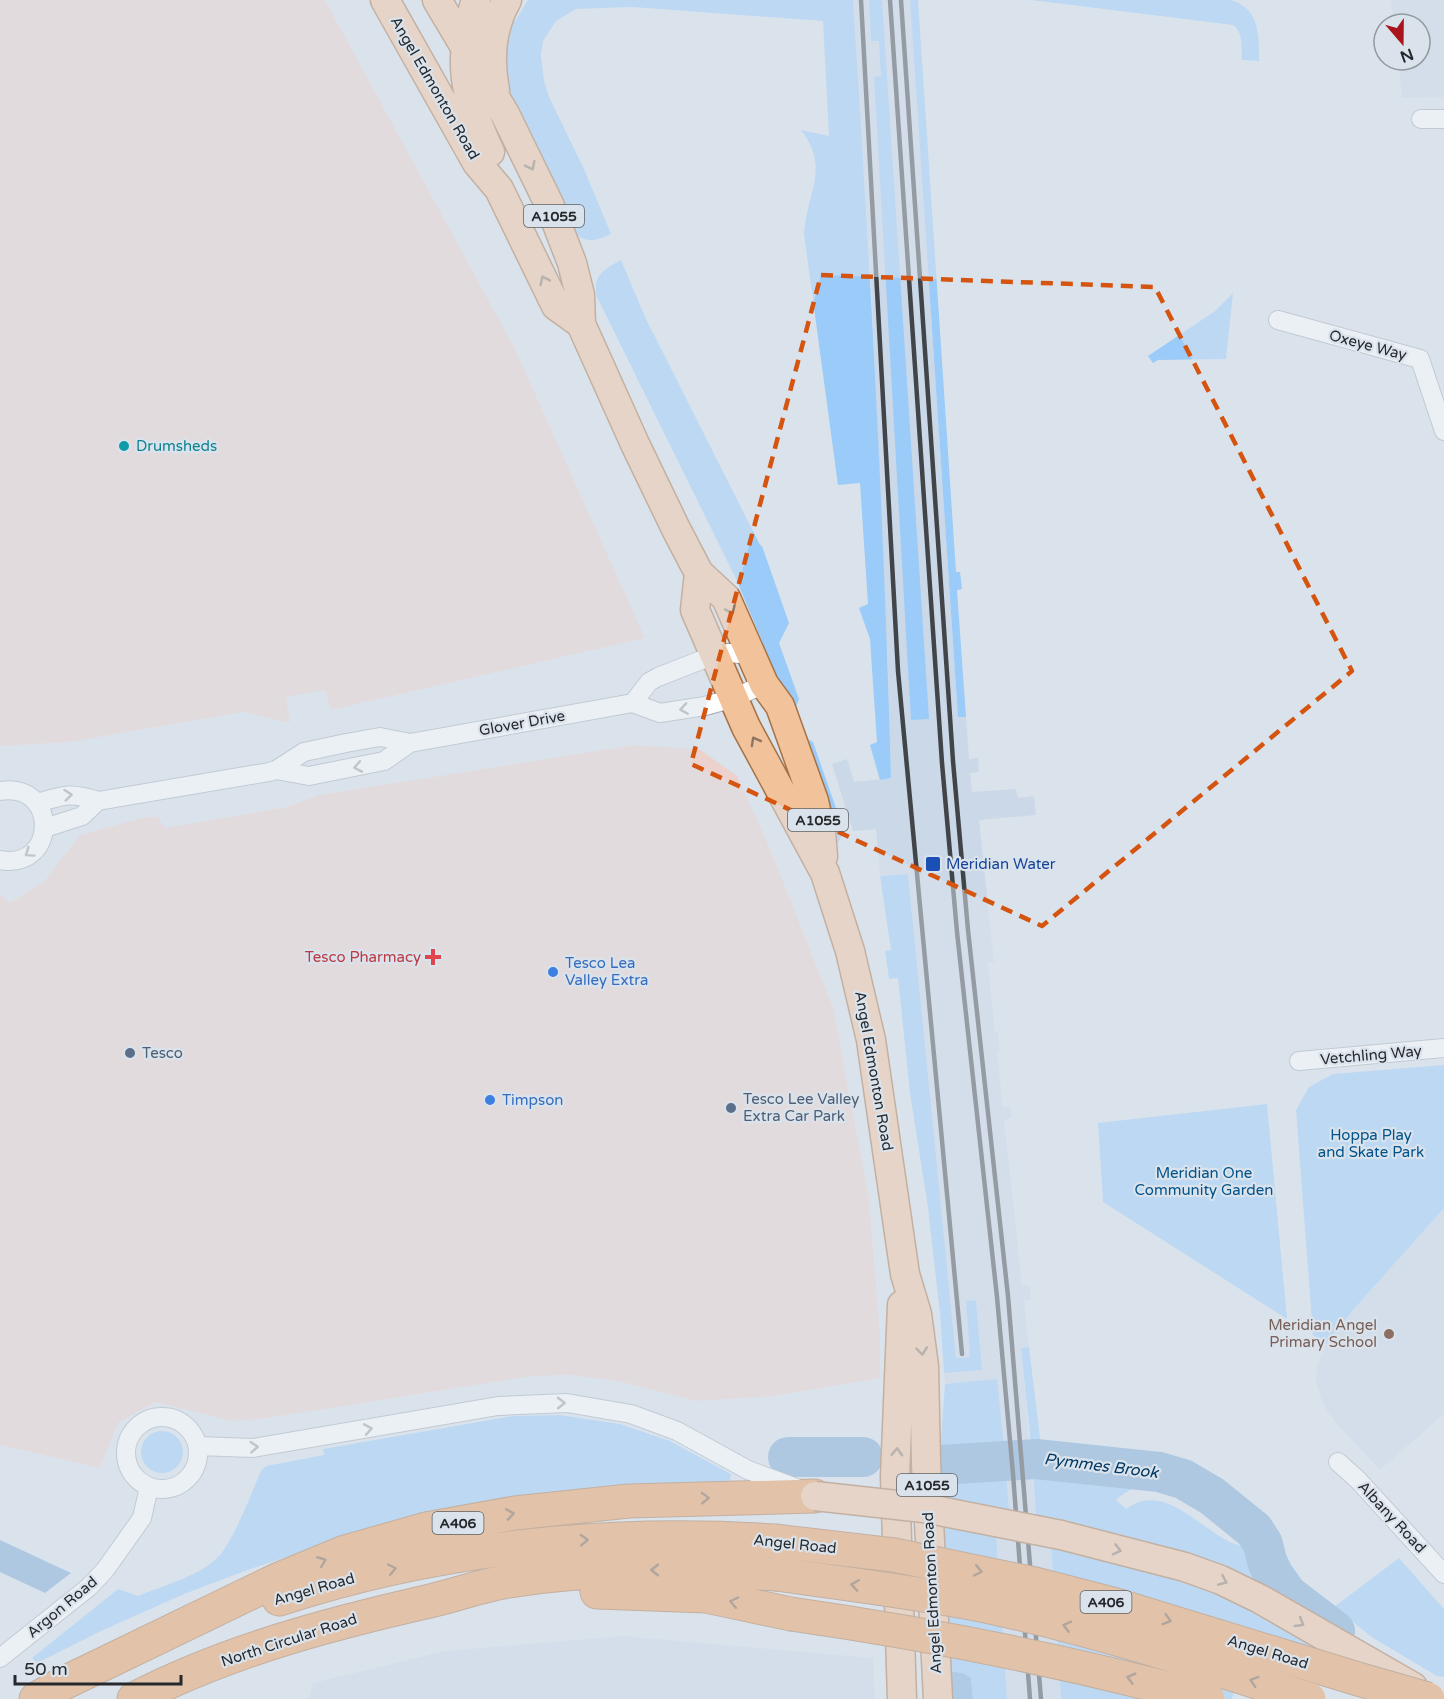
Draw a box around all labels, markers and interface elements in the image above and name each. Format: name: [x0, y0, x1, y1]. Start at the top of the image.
north arrow: [1372, 12, 1432, 72]
street label: Angel Edmonton Road: [387, 13, 483, 163]
text: N: [1397, 44, 1416, 67]
one-way arrow: [524, 160, 536, 171]
road number: A1055: [524, 205, 584, 227]
one-way arrow: [540, 276, 552, 287]
street label: Oxeye Way: [1327, 326, 1409, 364]
place label: Drumsheds: [136, 437, 217, 455]
marker: Drumsheds: [117, 439, 131, 453]
one-way arrow: [724, 603, 736, 614]
one-way arrow: [679, 703, 688, 715]
street label: Glover Drive: [478, 707, 566, 739]
one-way arrow: [750, 737, 762, 747]
one-way arrow: [353, 759, 363, 772]
one-way arrow: [63, 790, 72, 802]
road number: A1055: [788, 809, 848, 831]
one-way arrow: [24, 846, 35, 857]
marker: Meridian Water: [924, 855, 942, 873]
place label: Meridian Water: [946, 855, 1056, 873]
place label: Tesco Pharmacy: [305, 948, 421, 966]
marker: Tesco Pharmacy: [426, 950, 440, 964]
place label: Tesco Lea Valley Extra: [565, 954, 648, 989]
marker: Tesco Lea Valley Extra: [546, 965, 560, 979]
street label: Angel Edmonton Road: [851, 990, 897, 1152]
street label: Vetchling Way: [1320, 1042, 1422, 1068]
place label: Tesco: [142, 1044, 183, 1062]
marker: Tesco: [123, 1046, 137, 1060]
place label: Tesco Lee Valley Extra Car Park: [743, 1090, 859, 1125]
place label: Timpson: [502, 1091, 563, 1109]
marker: Timpson: [483, 1093, 497, 1107]
marker: Tesco Lee Valley Extra Car Park: [724, 1101, 738, 1115]
park label: Hoppa Play and Skate Park: [1318, 1126, 1424, 1161]
park label: Meridian One Community Garden: [1135, 1164, 1273, 1199]
place label: Meridian Angel Primary School: [1268, 1316, 1377, 1351]
marker: Meridian Angel Primary School: [1382, 1327, 1396, 1341]
one-way arrow: [915, 1346, 928, 1355]
one-way arrow: [556, 1397, 565, 1409]
one-way arrow: [363, 1423, 373, 1435]
one-way arrow: [250, 1440, 259, 1453]
one-way arrow: [890, 1447, 903, 1456]
water label: Pymmes Brook: [1043, 1449, 1160, 1483]
road number: A1055: [897, 1474, 957, 1496]
street label: Albany Road: [1354, 1477, 1430, 1557]
one-way arrow: [700, 1492, 709, 1505]
one-way arrow: [506, 1509, 515, 1521]
road number: A406: [432, 1512, 484, 1534]
street label: Angel Edmonton Road: [919, 1512, 945, 1674]
street label: Angel Road: [753, 1531, 837, 1557]
one-way arrow: [580, 1534, 589, 1547]
one-way arrow: [1112, 1542, 1122, 1555]
one-way arrow: [315, 1556, 326, 1568]
one-way arrow: [386, 1563, 396, 1576]
one-way arrow: [650, 1564, 659, 1576]
one-way arrow: [973, 1564, 983, 1577]
street label: Angel Road: [271, 1569, 357, 1609]
street label: Argon Road: [23, 1572, 101, 1642]
one-way arrow: [1217, 1574, 1228, 1586]
one-way arrow: [850, 1579, 859, 1591]
road number: A406: [1080, 1591, 1132, 1613]
one-way arrow: [729, 1596, 739, 1609]
street label: North Circular Road: [219, 1610, 359, 1670]
one-way arrow: [1161, 1613, 1172, 1625]
one-way arrow: [1294, 1615, 1304, 1627]
one-way arrow: [1062, 1621, 1072, 1633]
street label: Angel Road: [1225, 1631, 1311, 1673]
scale bar: [15, 1648, 182, 1686]
text: 50 m: [24, 1658, 68, 1680]
one-way arrow: [1127, 1673, 1137, 1685]
one-way arrow: [1249, 1676, 1260, 1688]

